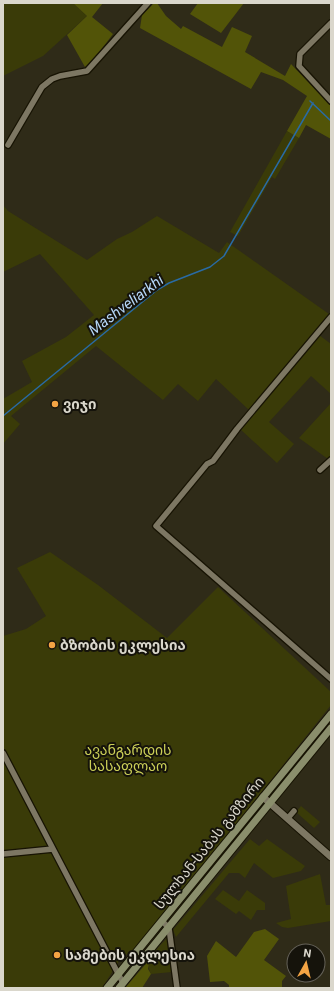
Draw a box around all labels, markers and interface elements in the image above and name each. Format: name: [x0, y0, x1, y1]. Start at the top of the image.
water label: Mashveliarkhi: [85, 271, 168, 339]
place label: ვიჯი: [63, 396, 96, 413]
marker: ვიჯი: [50, 399, 60, 409]
place label: ბზობის ეკლესია: [60, 637, 186, 654]
marker: ბზობის ეკლესია: [47, 640, 57, 650]
park label: ავანგარდის სასაფლაო: [85, 742, 171, 775]
street label: სულხან-საბას გამზირი: [151, 774, 268, 913]
north arrow: [286, 943, 326, 983]
place label: სამების ეკლესია: [65, 947, 195, 964]
text: N: [303, 947, 312, 961]
marker: სამების ეკლესია: [52, 950, 62, 960]

